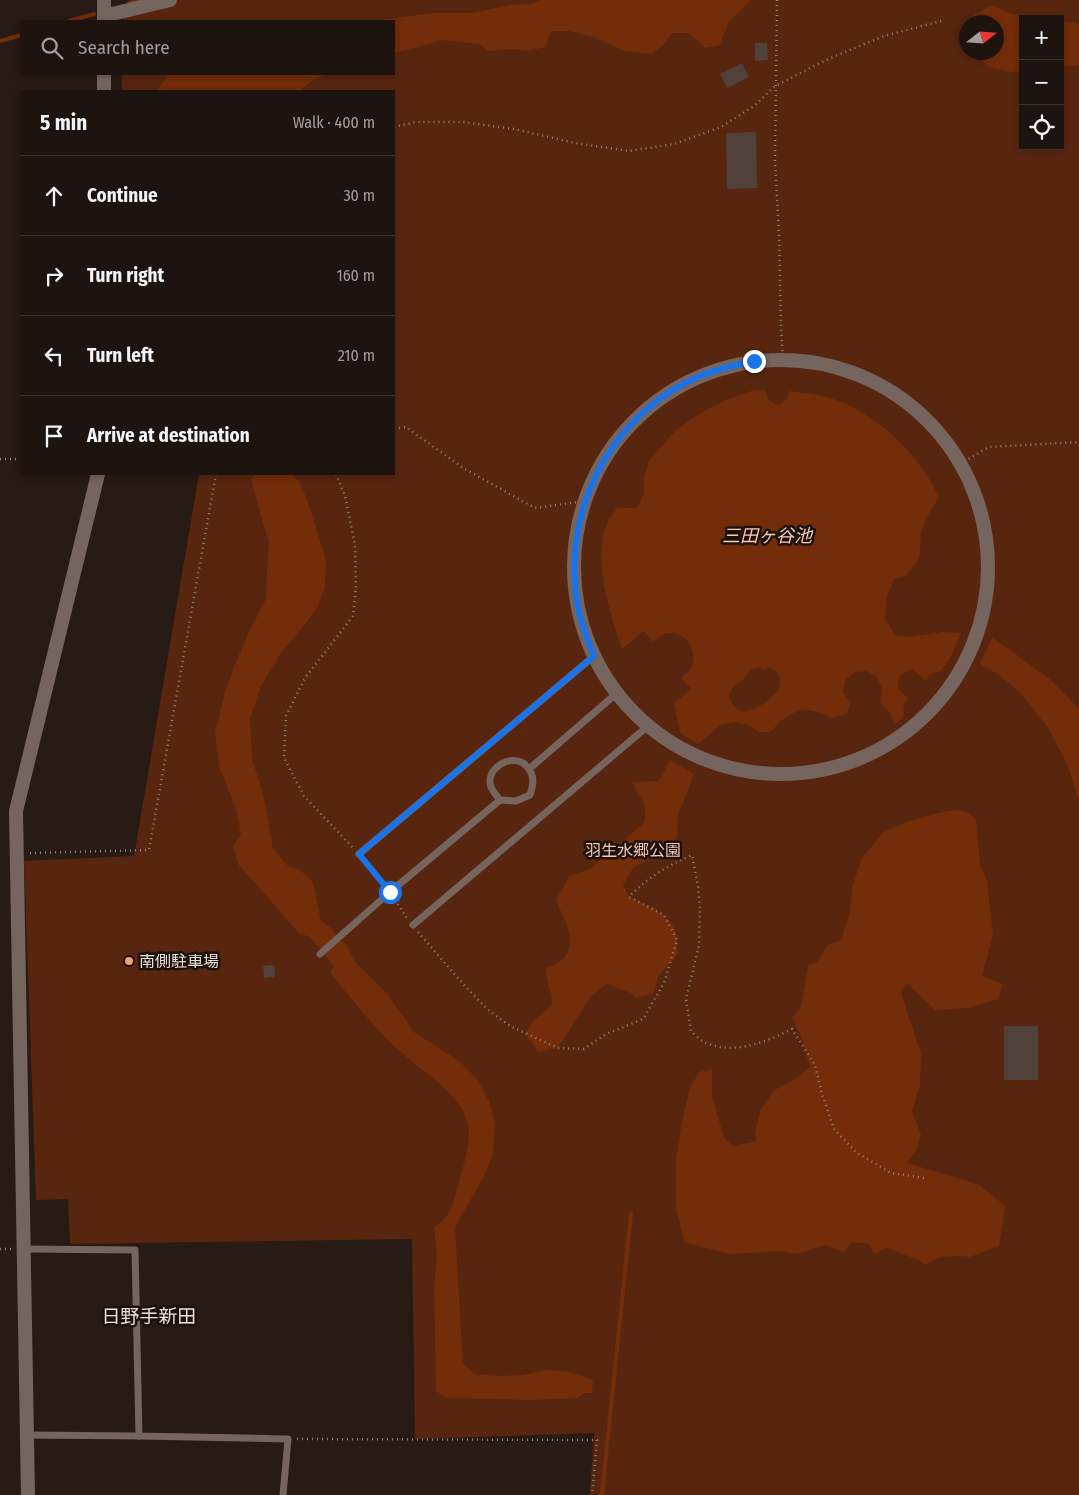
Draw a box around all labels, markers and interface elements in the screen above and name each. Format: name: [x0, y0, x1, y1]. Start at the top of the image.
north arrow: [959, 15, 1004, 60]
map controls: [1019, 15, 1064, 150]
button: +: [1019, 15, 1064, 60]
search box: [20, 20, 395, 75]
icon: search: [38, 34, 66, 62]
text: Search here: [78, 36, 170, 59]
button: −: [1019, 60, 1064, 105]
button: locate: [1019, 105, 1064, 150]
text: 5 min: [40, 110, 87, 136]
text: Walk · 400 m: [293, 113, 375, 132]
icon: ahead: [40, 182, 68, 210]
text: Continue: [87, 184, 158, 207]
text: 30 m: [343, 186, 375, 205]
icon: right: [40, 262, 68, 290]
text: Turn right: [87, 264, 164, 287]
text: 160 m: [336, 266, 375, 285]
icon: left: [40, 342, 68, 370]
text: Turn left: [87, 344, 154, 367]
text: 210 m: [338, 346, 375, 365]
route end: [743, 350, 766, 373]
icon: arrive: [40, 422, 68, 450]
text: Arrive at destination: [87, 424, 250, 447]
water label: 三田ヶ谷池: [722, 525, 814, 547]
park label: 羽生水郷公園: [585, 841, 681, 860]
route start: [379, 881, 402, 904]
place label: 南側駐車場: [139, 952, 219, 971]
marker: 南側駐車場: [123, 955, 135, 967]
district label: 日野手新田: [101, 1305, 197, 1328]

